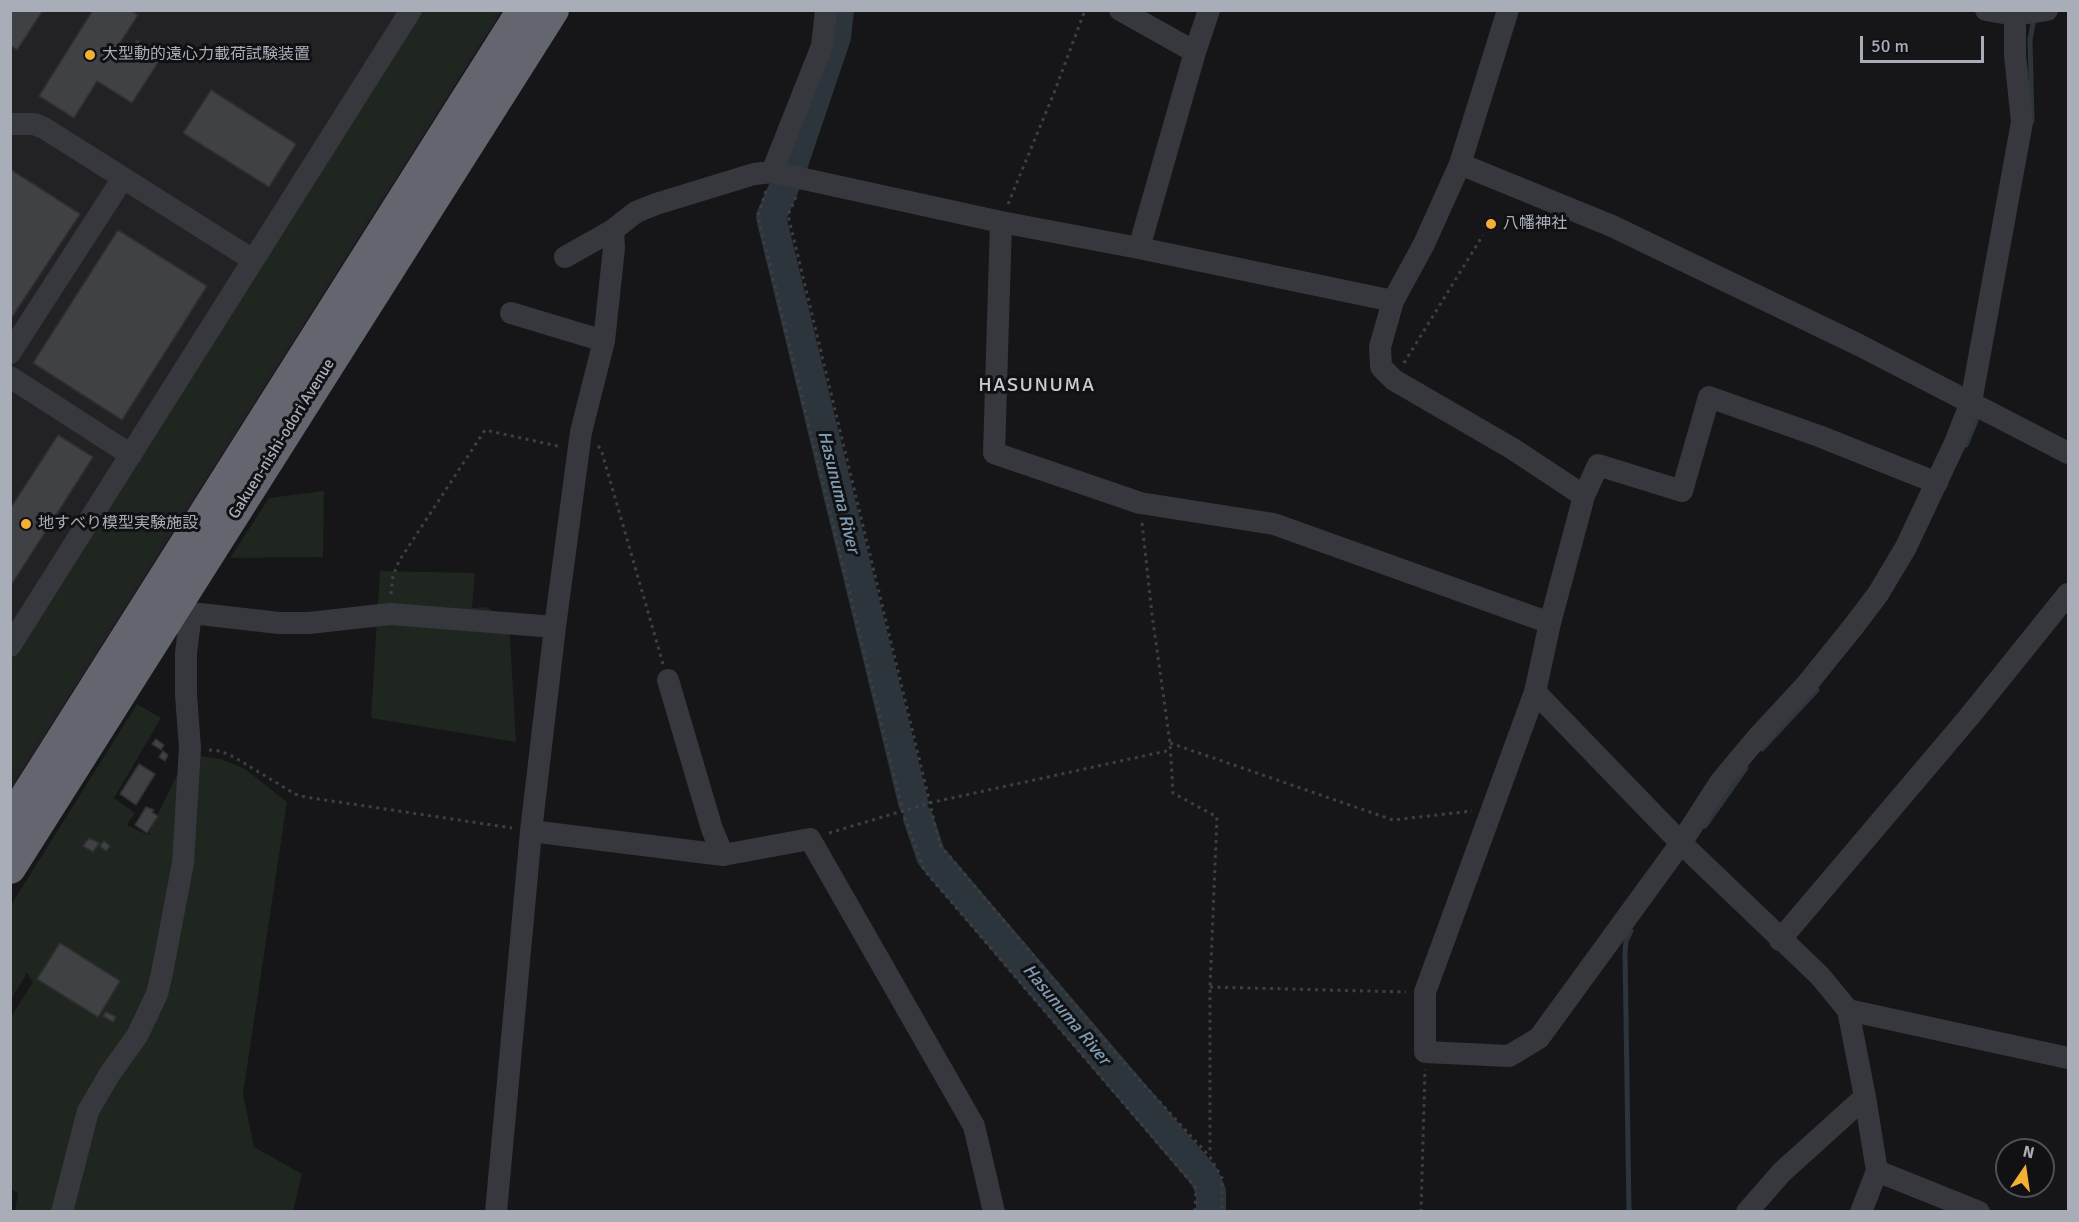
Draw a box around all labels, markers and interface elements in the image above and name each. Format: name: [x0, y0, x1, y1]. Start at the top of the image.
scale bar: [1863, 24, 1988, 62]
text: 50 m: [1871, 35, 1909, 57]
place label: 大型動的遠心力載荷試験装置: [102, 45, 310, 65]
marker: 大型動的遠心力載荷試験装置: [83, 48, 97, 62]
place label: 八幡神社: [1503, 214, 1567, 234]
marker: 八幡神社: [1484, 217, 1498, 231]
street label: Gakuen-nishi-odori Avenue: [225, 355, 339, 523]
district label: HASUNUMA: [978, 374, 1096, 398]
water label: Hasunuma River: [812, 429, 864, 555]
place label: 地すべり模型実験施設: [38, 514, 198, 534]
marker: 地すべり模型実験施設: [19, 517, 33, 531]
water label: Hasunuma River: [1017, 960, 1115, 1070]
north arrow: [1995, 1138, 2055, 1198]
text: N: [2021, 1141, 2036, 1163]

